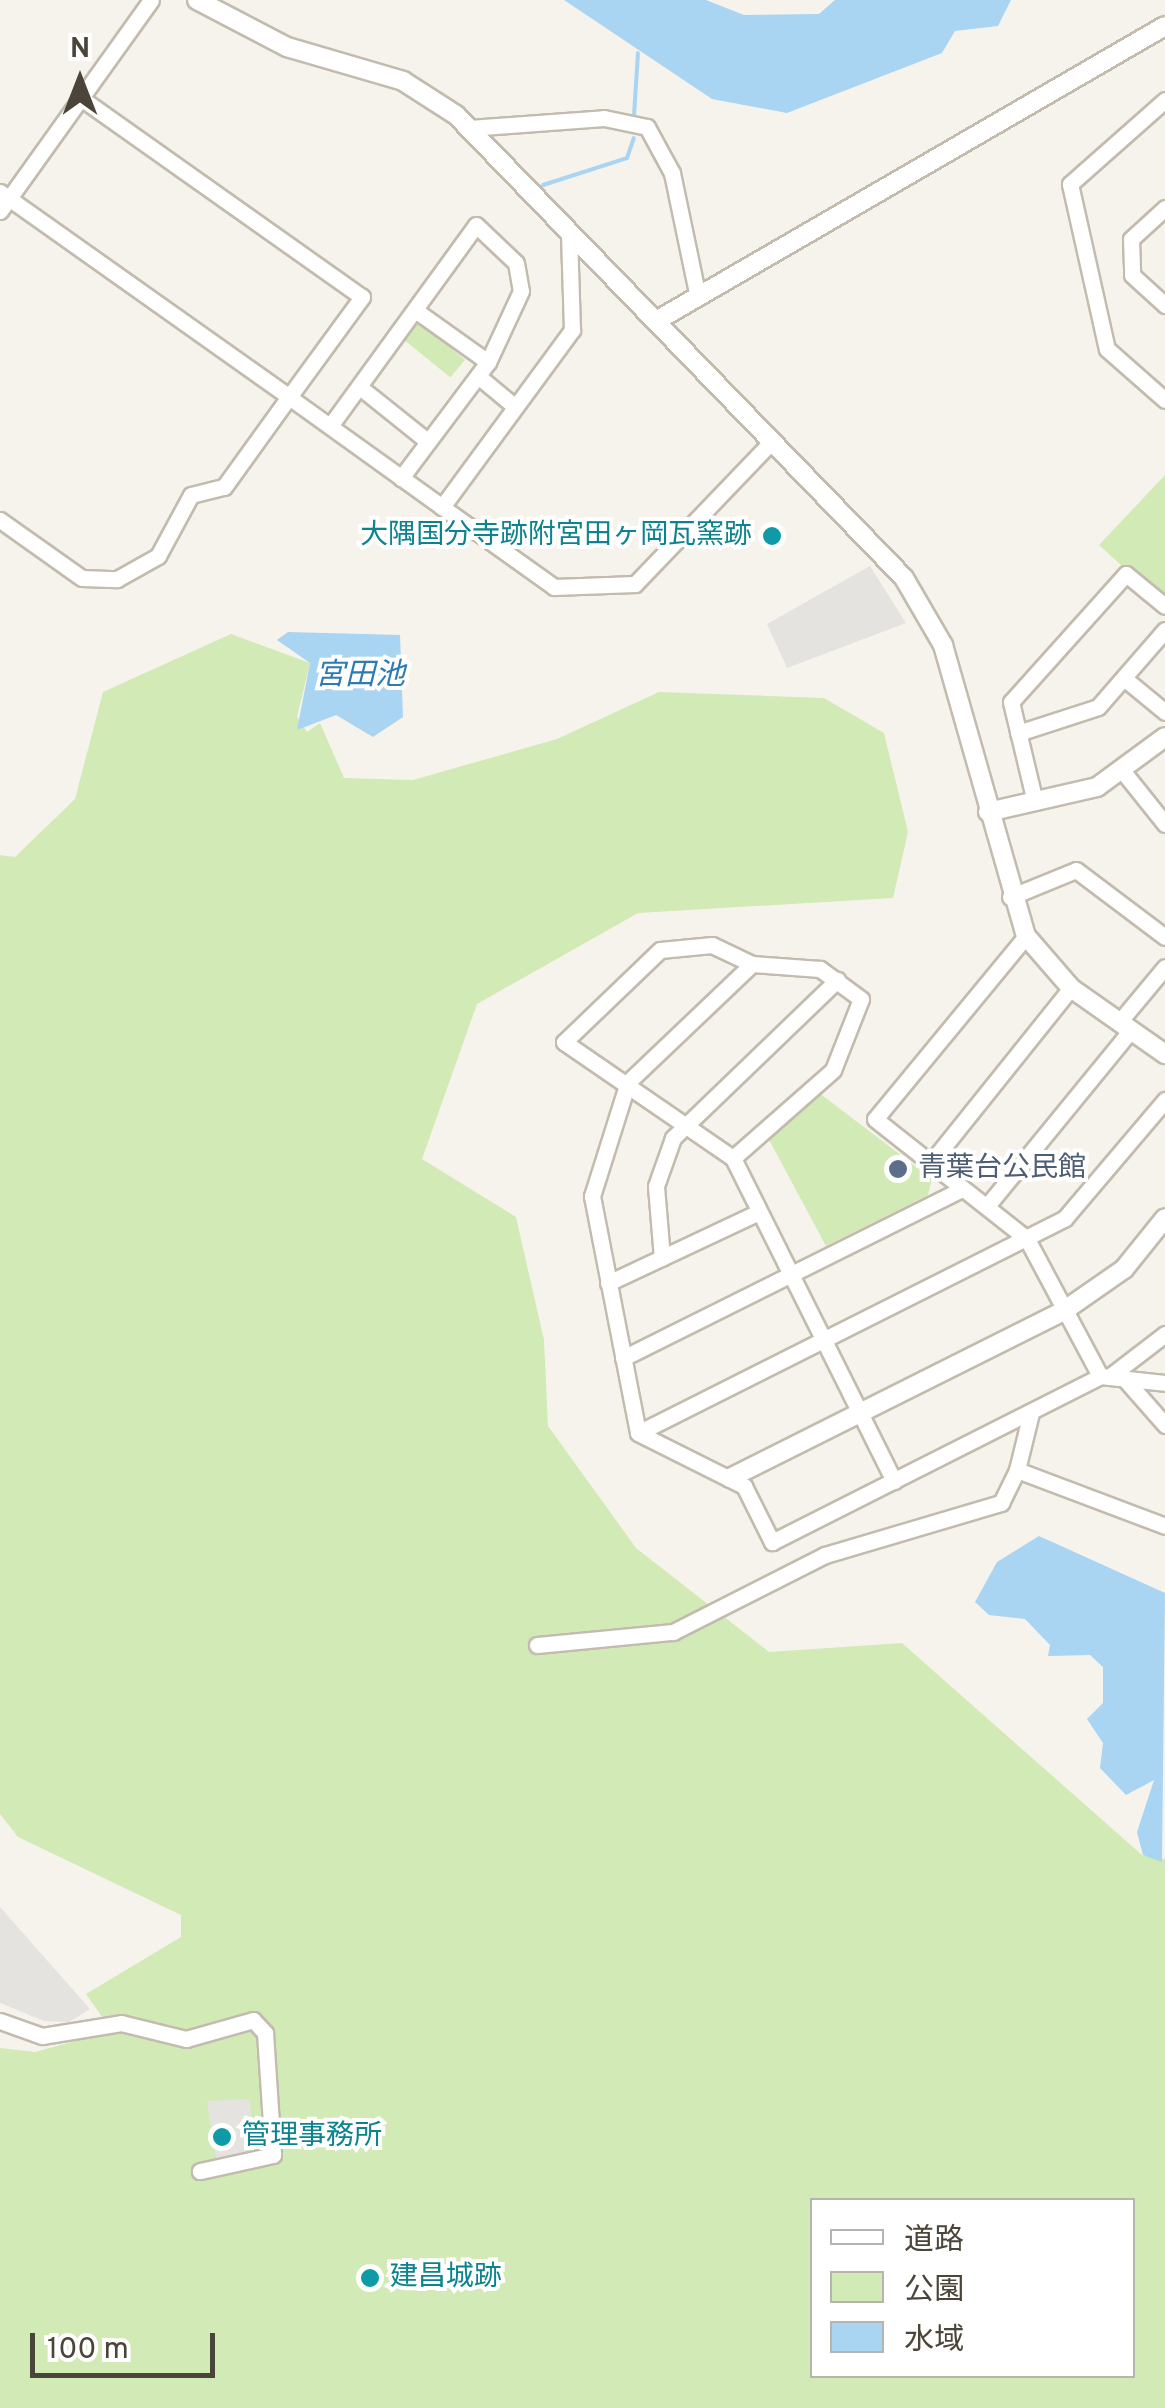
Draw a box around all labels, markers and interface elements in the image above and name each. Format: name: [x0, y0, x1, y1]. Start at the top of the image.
north arrow: [30, 30, 130, 130]
text: N: [70, 32, 90, 68]
place label: 大隅国分寺跡附宮田ヶ岡瓦窯跡: [360, 519, 752, 553]
marker: 大隅国分寺跡附宮田ヶ岡瓦窯跡: [761, 525, 783, 547]
water label: 宮田池: [315, 659, 405, 695]
place label: 青葉台公民館: [918, 1152, 1086, 1186]
marker: 青葉台公民館: [887, 1158, 909, 1180]
place label: 管理事務所: [242, 2120, 382, 2154]
marker: 管理事務所: [211, 2126, 233, 2148]
legend: [810, 2198, 1135, 2378]
text: 道路: [904, 2223, 964, 2260]
place label: 建昌城跡: [390, 2261, 502, 2295]
marker: 建昌城跡: [359, 2267, 381, 2289]
text: 公園: [904, 2273, 964, 2310]
scale bar: [35, 2313, 220, 2375]
text: 水域: [904, 2323, 964, 2360]
text: 100 m: [47, 2332, 129, 2369]

